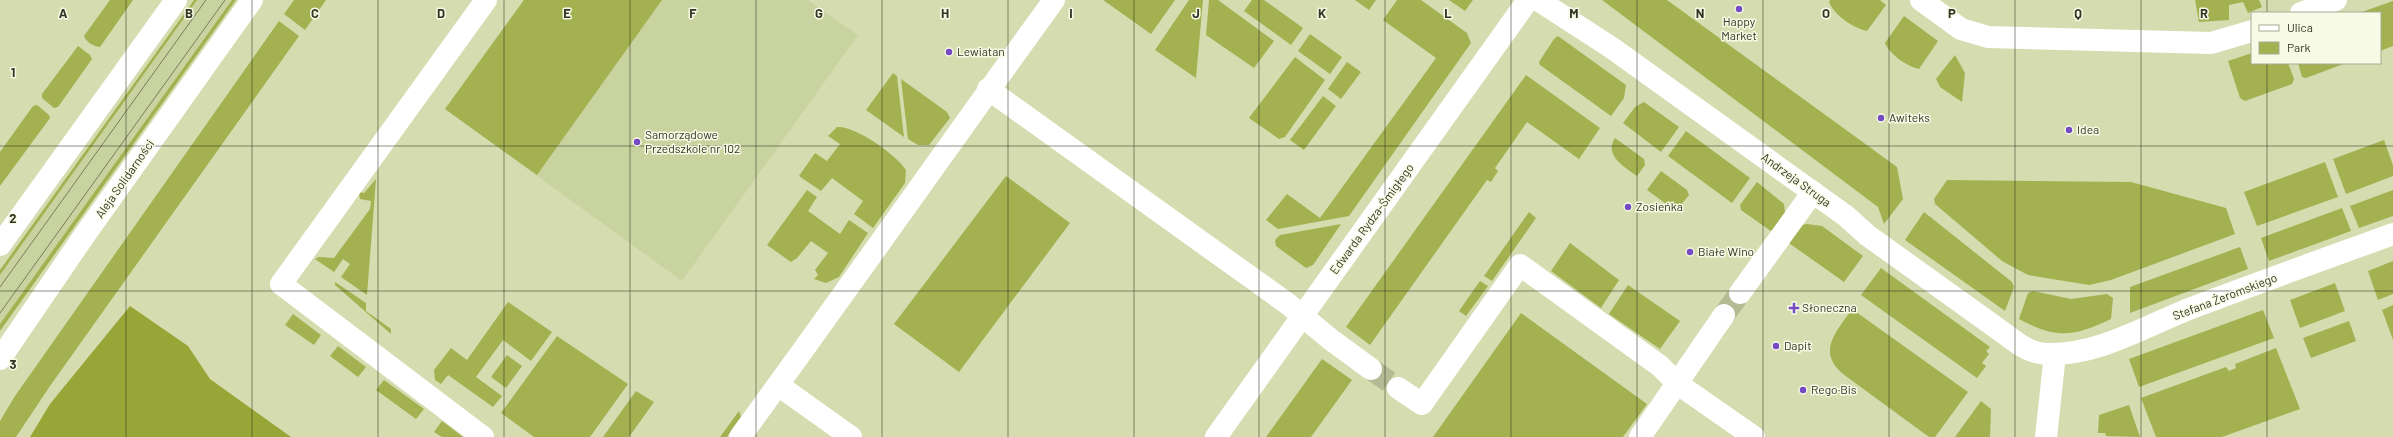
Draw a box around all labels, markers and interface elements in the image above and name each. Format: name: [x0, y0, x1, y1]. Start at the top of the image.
marker: Happy Market: [1734, 4, 1744, 14]
text: A: [59, 5, 68, 21]
text: B: [185, 5, 193, 21]
text: C: [311, 5, 319, 21]
text: D: [437, 5, 445, 21]
text: E: [563, 5, 571, 21]
text: F: [689, 5, 697, 21]
text: G: [815, 5, 823, 21]
text: H: [941, 5, 949, 21]
text: I: [1069, 5, 1073, 21]
text: J: [1192, 5, 1200, 21]
text: K: [1318, 5, 1326, 21]
text: L: [1444, 5, 1452, 21]
text: M: [1569, 5, 1579, 21]
text: N: [1696, 5, 1704, 21]
text: O: [1822, 5, 1830, 21]
text: P: [1948, 5, 1956, 21]
text: Q: [2074, 5, 2082, 21]
text: R: [2200, 5, 2208, 21]
legend: [2251, 12, 2381, 64]
place label: Happy Market: [1721, 14, 1757, 42]
text: Ulica: [2287, 20, 2313, 34]
text: Park: [2287, 40, 2311, 54]
place label: Lewiatan: [957, 44, 1005, 58]
marker: Lewiatan: [944, 47, 954, 57]
text: 1: [11, 64, 15, 80]
place label: Awiteks: [1889, 110, 1930, 124]
marker: Awiteks: [1876, 113, 1886, 123]
place label: Idea: [2077, 122, 2099, 136]
marker: Idea: [2064, 125, 2074, 135]
place label: Samorządowe Przedszkole nr 102: [645, 127, 740, 155]
street label: Aleja Solidarności: [92, 137, 156, 220]
marker: Samorządowe Przedszkole nr 102: [632, 137, 642, 147]
street label: Andrzeja Struga: [1759, 149, 1834, 209]
street label: Edwarda Rydza-Śmigłego: [1326, 160, 1416, 276]
place label: Zosieńka: [1636, 199, 1683, 213]
marker: Zosieńka: [1623, 202, 1633, 212]
text: 2: [9, 210, 17, 226]
place label: Białe Wino: [1698, 244, 1754, 258]
marker: Białe Wino: [1685, 247, 1695, 257]
street label: Stefana Żeromskiego: [2170, 270, 2279, 322]
place label: Słoneczna: [1802, 300, 1857, 314]
marker: Słoneczna: [1789, 303, 1799, 313]
place label: Dapit: [1784, 338, 1812, 352]
marker: Dapit: [1771, 341, 1781, 351]
text: 3: [9, 356, 17, 372]
place label: Rego·Bis: [1811, 382, 1857, 396]
marker: Rego·Bis: [1798, 385, 1808, 395]

